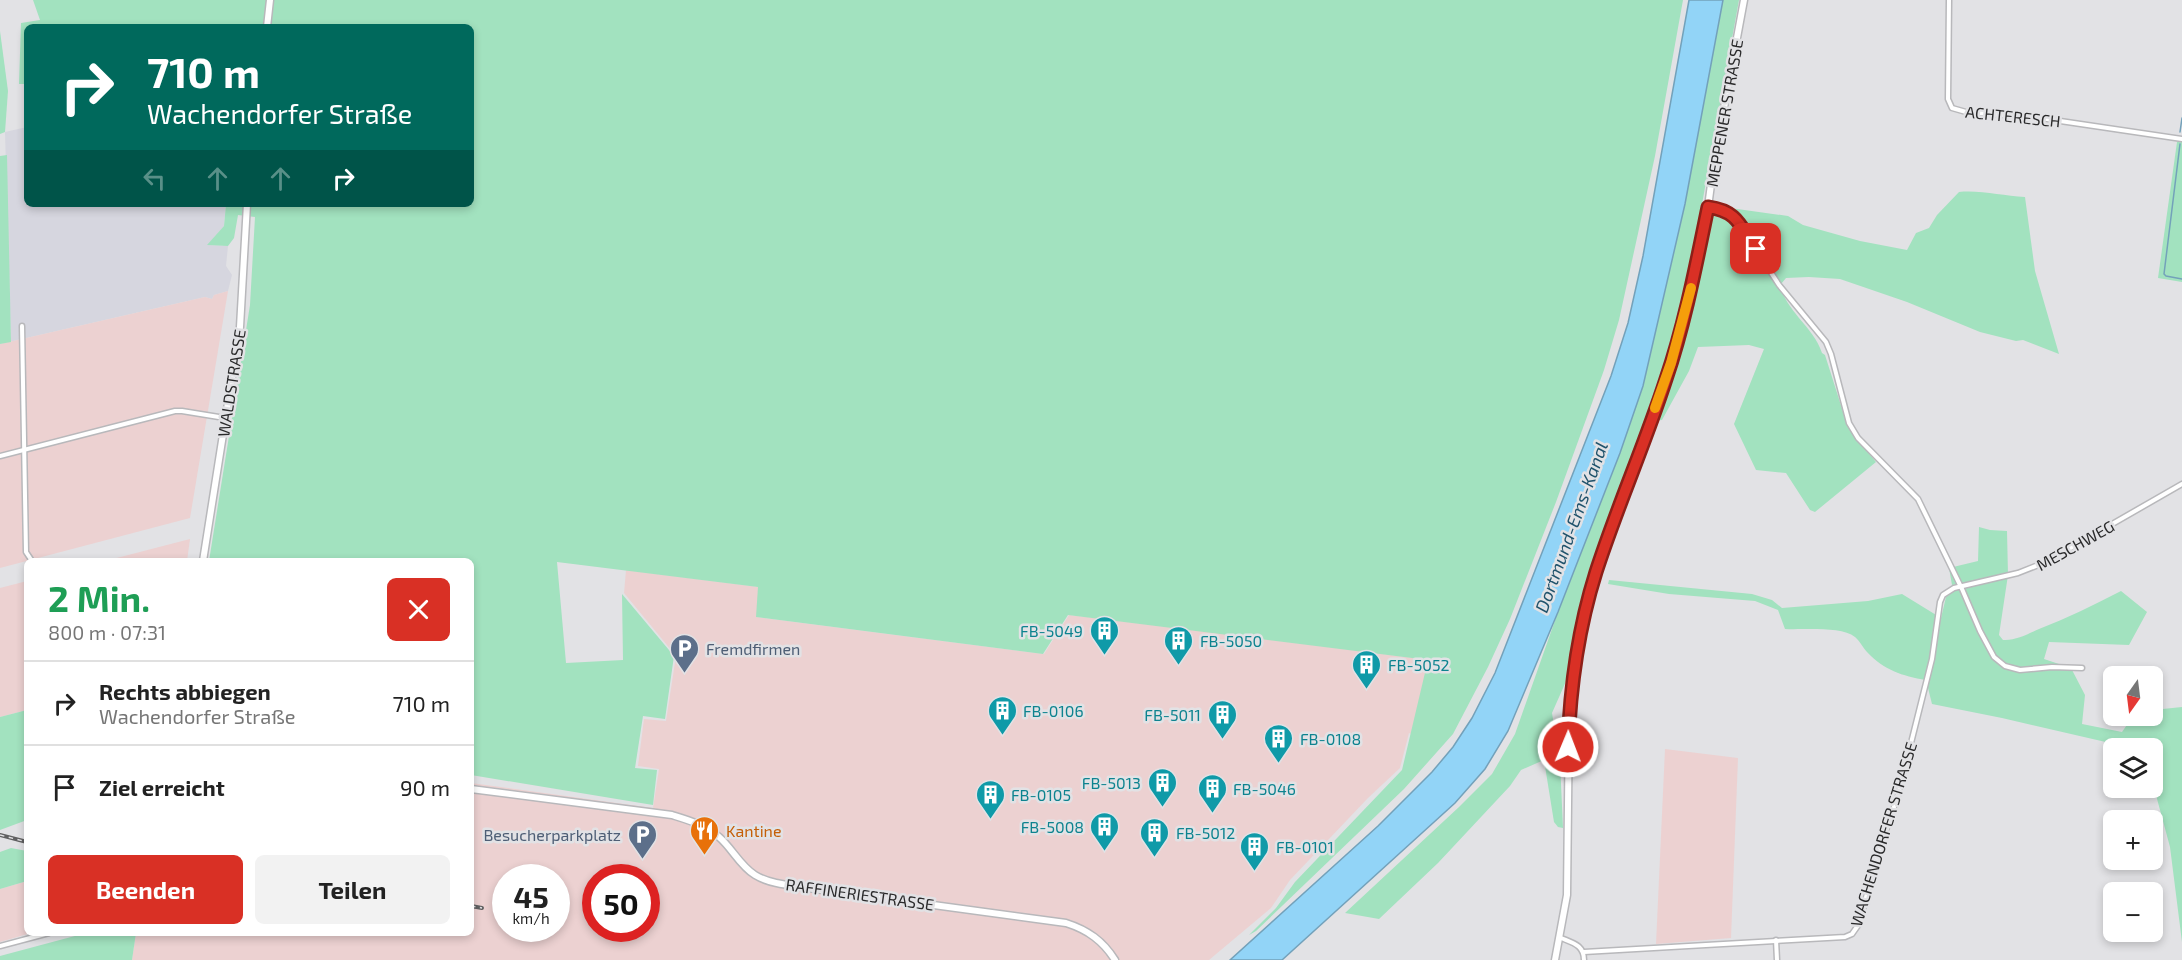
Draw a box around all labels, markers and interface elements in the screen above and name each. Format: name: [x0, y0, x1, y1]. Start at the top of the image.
street label: MEPPENER STRASSE: [1702, 38, 1746, 188]
text: 710 m: [147, 46, 260, 96]
icon: right: [48, 48, 126, 126]
text: Wachendorfer Straße: [147, 97, 412, 129]
street label: ACHTERESCH: [1964, 102, 2062, 130]
icon: left: [138, 162, 171, 195]
icon: ahead: [201, 162, 234, 195]
icon: ahead: [264, 162, 297, 195]
icon: right: [327, 162, 360, 195]
pin: [1730, 223, 1781, 274]
icon: arrive: [1739, 232, 1772, 265]
street label: WALDSTRASSE: [213, 328, 249, 438]
water label: Dortmund-Ems-Kanal: [1530, 439, 1612, 615]
street label: MESCHWEG: [2033, 516, 2117, 574]
text: 2 Min.: [48, 576, 150, 619]
button: close: [387, 578, 450, 641]
building icon: FB-5049: [1088, 614, 1120, 656]
text: 800 m · 07:31: [48, 620, 166, 644]
place label: FB-5049: [1020, 621, 1083, 640]
building icon: FB-5050: [1163, 624, 1195, 666]
place label: FB-5050: [1200, 631, 1262, 650]
parking icon: Fremdfirmen: [669, 632, 701, 674]
place label: Fremdfirmen: [706, 639, 800, 658]
building icon: FB-5052: [1351, 648, 1383, 690]
place label: FB-5052: [1388, 655, 1450, 674]
north arrow: [2103, 666, 2163, 726]
map controls: [2103, 666, 2163, 942]
text: Rechts abbiegen: [99, 678, 271, 704]
icon: right: [48, 687, 81, 720]
text: 710 m: [393, 690, 450, 716]
building icon: FB-0106: [986, 694, 1018, 736]
building icon: FB-5011: [1206, 698, 1238, 740]
place label: FB-0106: [1023, 701, 1084, 720]
text: Wachendorfer Straße: [99, 704, 296, 728]
place label: FB-5011: [1144, 705, 1201, 724]
position arrow: [1536, 715, 1600, 779]
building icon: FB-0108: [1263, 722, 1295, 764]
place label: FB-0108: [1300, 729, 1361, 748]
button: layers: [2103, 738, 2163, 798]
street label: WACHENDORFER STRASSE: [1846, 739, 1920, 929]
building icon: FB-5013: [1146, 766, 1178, 808]
icon: arrive: [48, 771, 81, 804]
building icon: FB-5046: [1196, 772, 1228, 814]
place label: FB-5013: [1082, 773, 1141, 792]
text: Ziel erreicht: [99, 774, 225, 800]
text: 90 m: [400, 774, 450, 800]
building icon: FB-0105: [974, 778, 1006, 820]
place label: FB-5046: [1233, 779, 1296, 798]
place label: FB-0105: [1011, 785, 1071, 804]
building icon: FB-5008: [1089, 810, 1121, 852]
button: +: [2103, 810, 2163, 870]
restaurant icon: Kantine: [689, 814, 721, 856]
building icon: FB-5012: [1139, 816, 1171, 858]
place label: FB-5008: [1021, 817, 1084, 836]
parking icon: Besucherparkplatz: [626, 818, 658, 860]
place label: Kantine: [726, 821, 782, 840]
place label: FB-5012: [1176, 823, 1235, 842]
place label: Besucherparkplatz: [483, 825, 621, 844]
building icon: FB-0101: [1239, 830, 1271, 872]
place label: FB-0101: [1276, 837, 1334, 856]
button: Beenden: [48, 855, 243, 924]
button: Teilen: [255, 855, 450, 924]
speed limit sign: 50: [582, 864, 660, 942]
street label: RAFFINERIESTRASSE: [785, 874, 935, 914]
text: 45: [513, 878, 549, 914]
button: −: [2103, 882, 2163, 942]
text: km/h: [512, 909, 550, 927]

